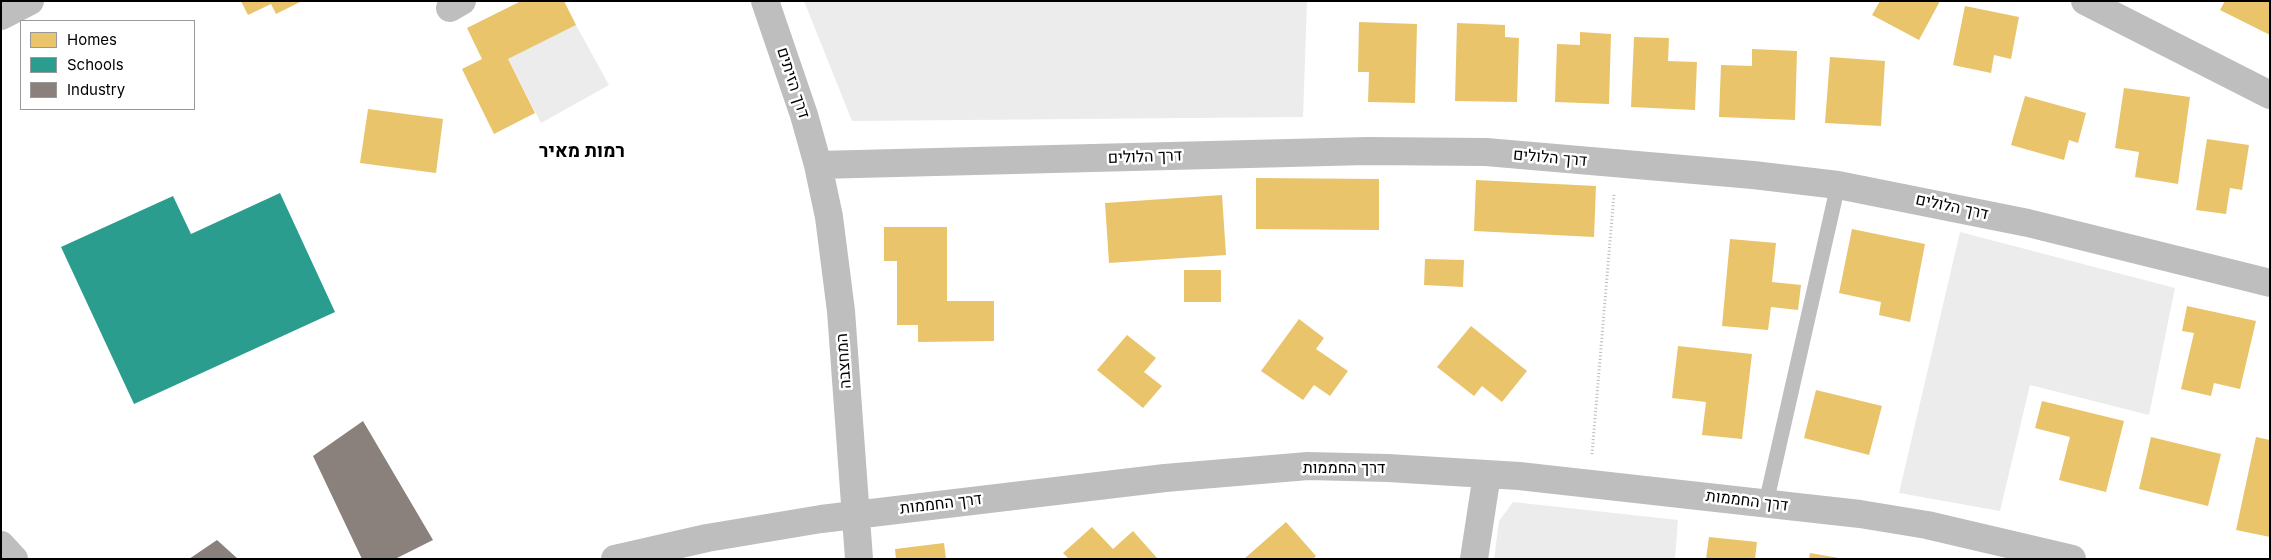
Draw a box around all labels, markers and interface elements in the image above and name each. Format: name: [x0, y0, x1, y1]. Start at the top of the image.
legend: [20, 20, 195, 110]
text: Homes: [67, 30, 117, 49]
street label: דרך הזיתים: [773, 45, 813, 121]
text: Schools: [67, 55, 124, 74]
text: Industry: [67, 80, 125, 99]
district label: רמות מאיר: [539, 140, 625, 162]
street label: דרך הלולים: [1512, 145, 1588, 171]
street label: דרך הלולים: [1108, 146, 1182, 168]
street label: דרך הלולים: [1914, 190, 1990, 224]
street label: המחצבה: [832, 332, 856, 390]
street label: דרך החממות: [1303, 458, 1385, 478]
street label: דרך החממות: [1705, 486, 1789, 516]
street label: דרך החממות: [899, 489, 983, 519]

